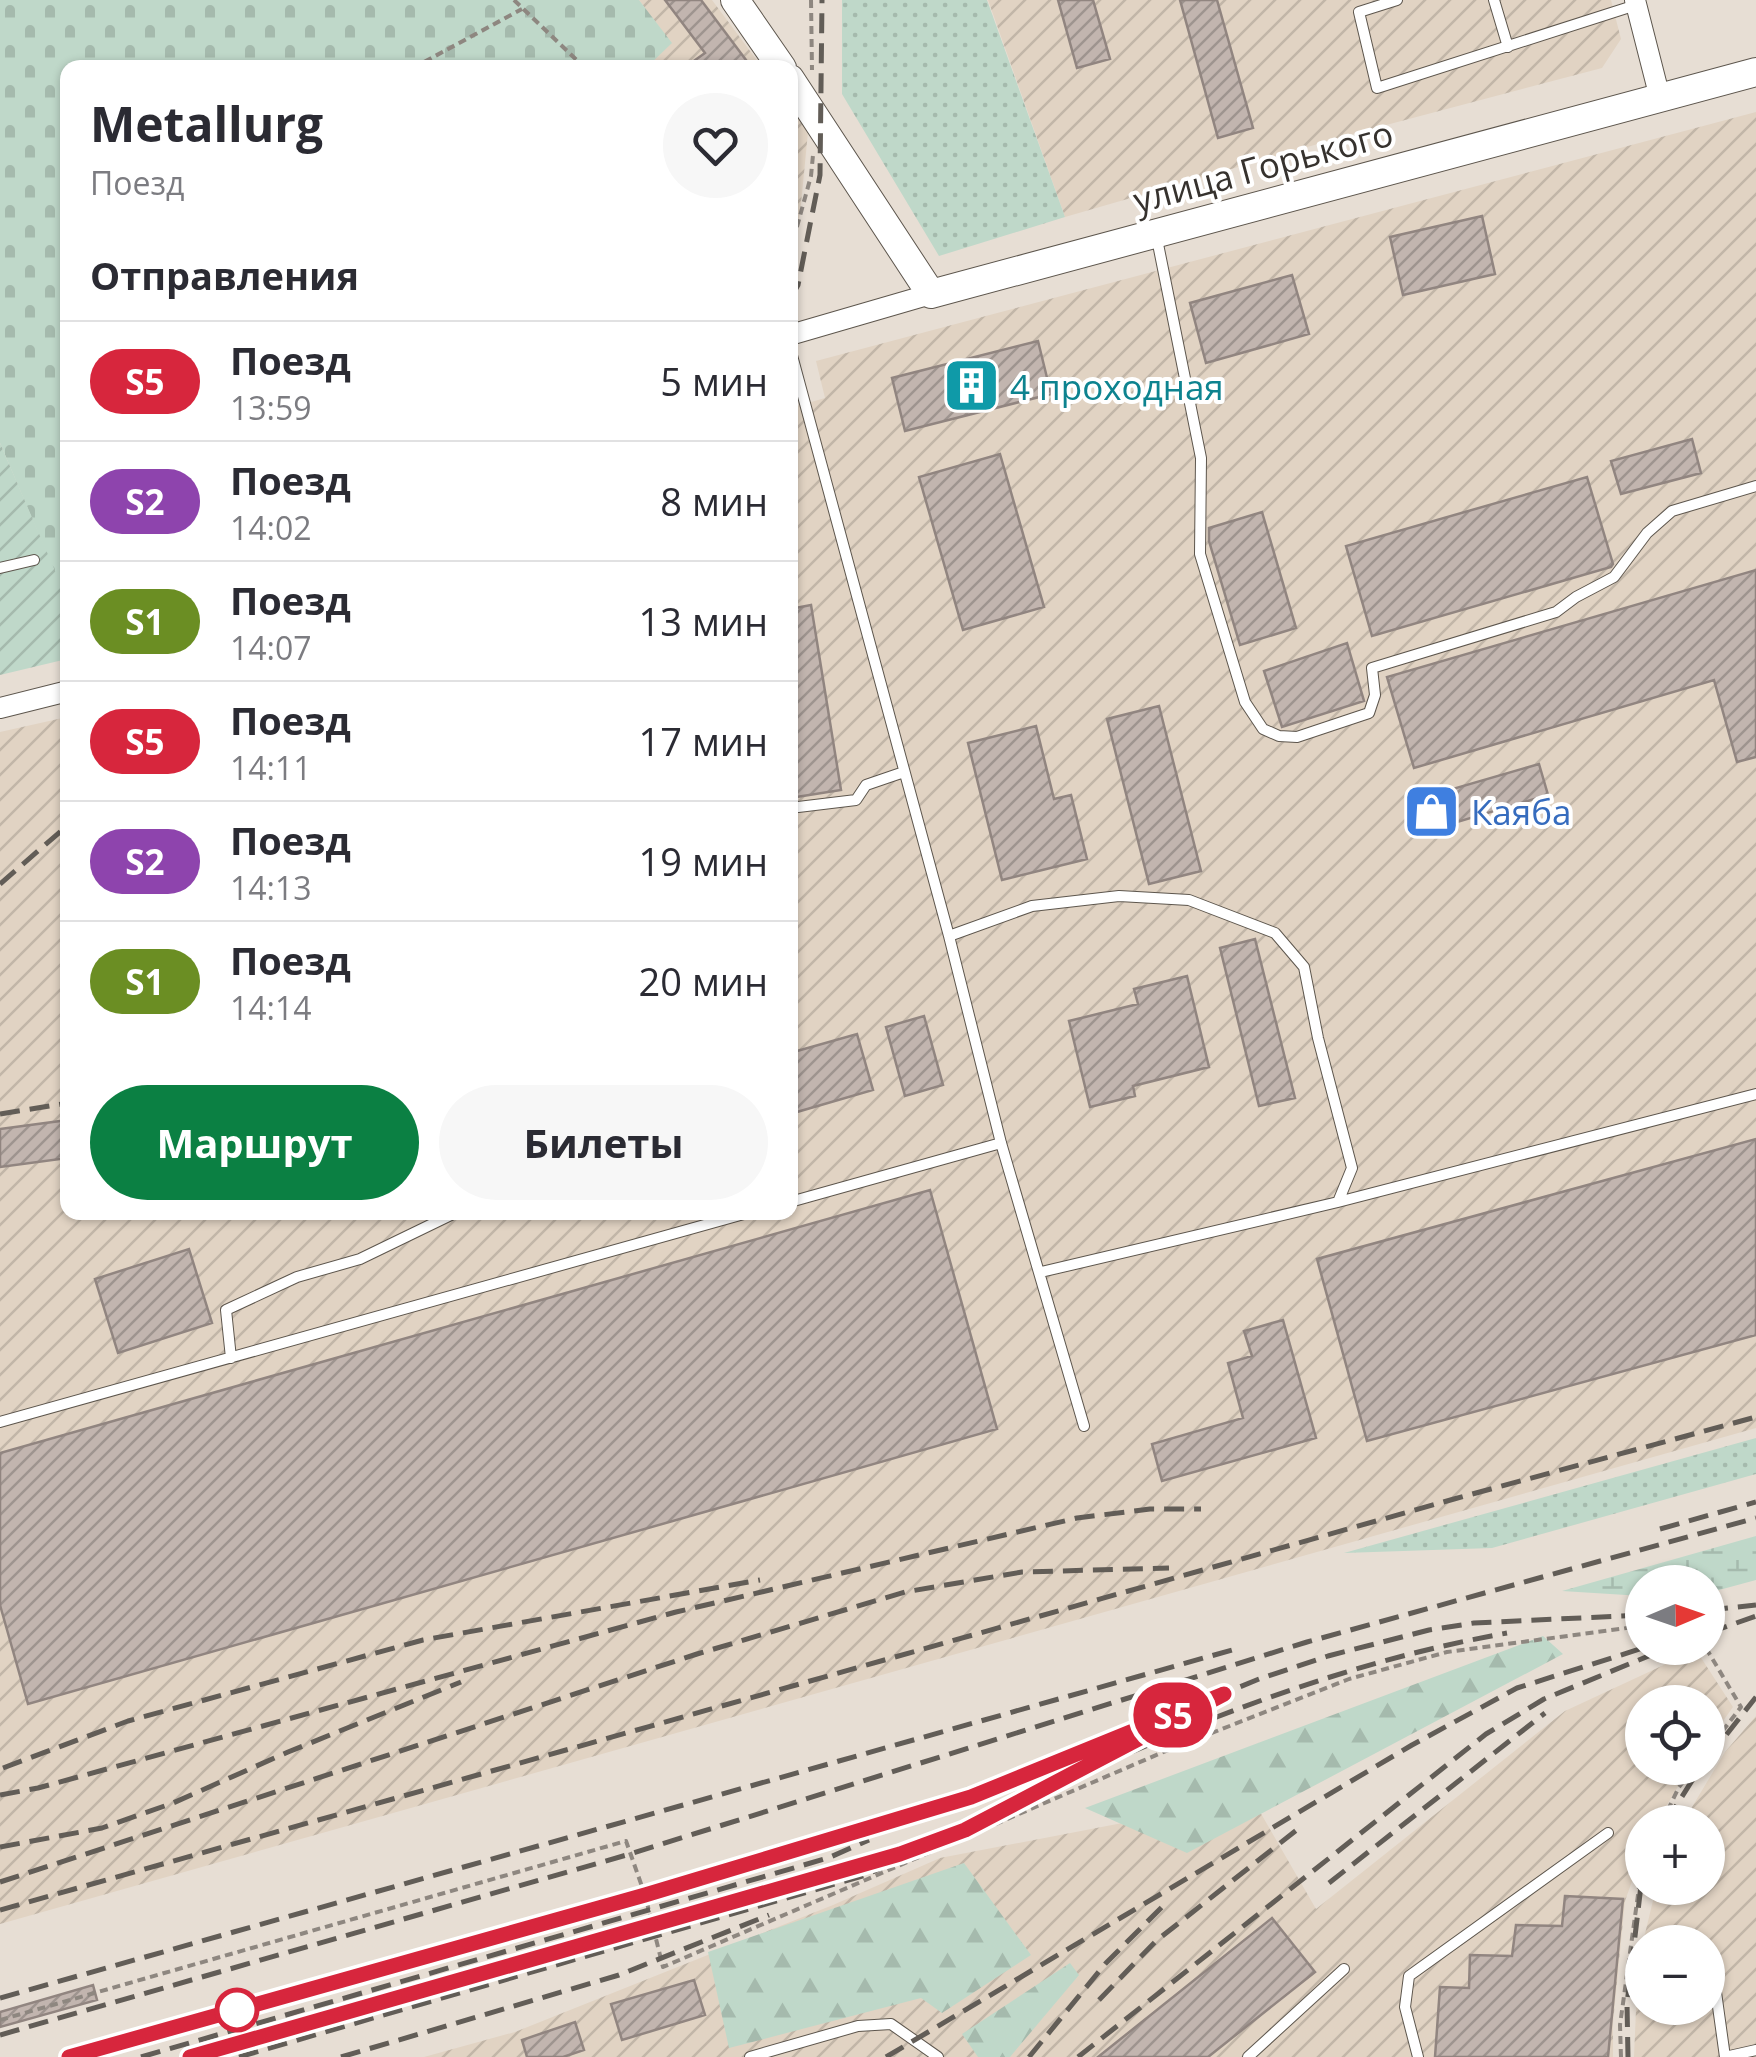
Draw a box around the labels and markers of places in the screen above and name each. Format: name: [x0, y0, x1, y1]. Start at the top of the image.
building icon: 4 проходная: [941, 356, 1001, 416]
place label: 4 проходная: [1010, 363, 1224, 410]
shop icon: Каяба: [1402, 781, 1462, 841]
place label: Каяба: [1471, 788, 1571, 835]
unlabelled marker: [216, 1989, 258, 2031]

